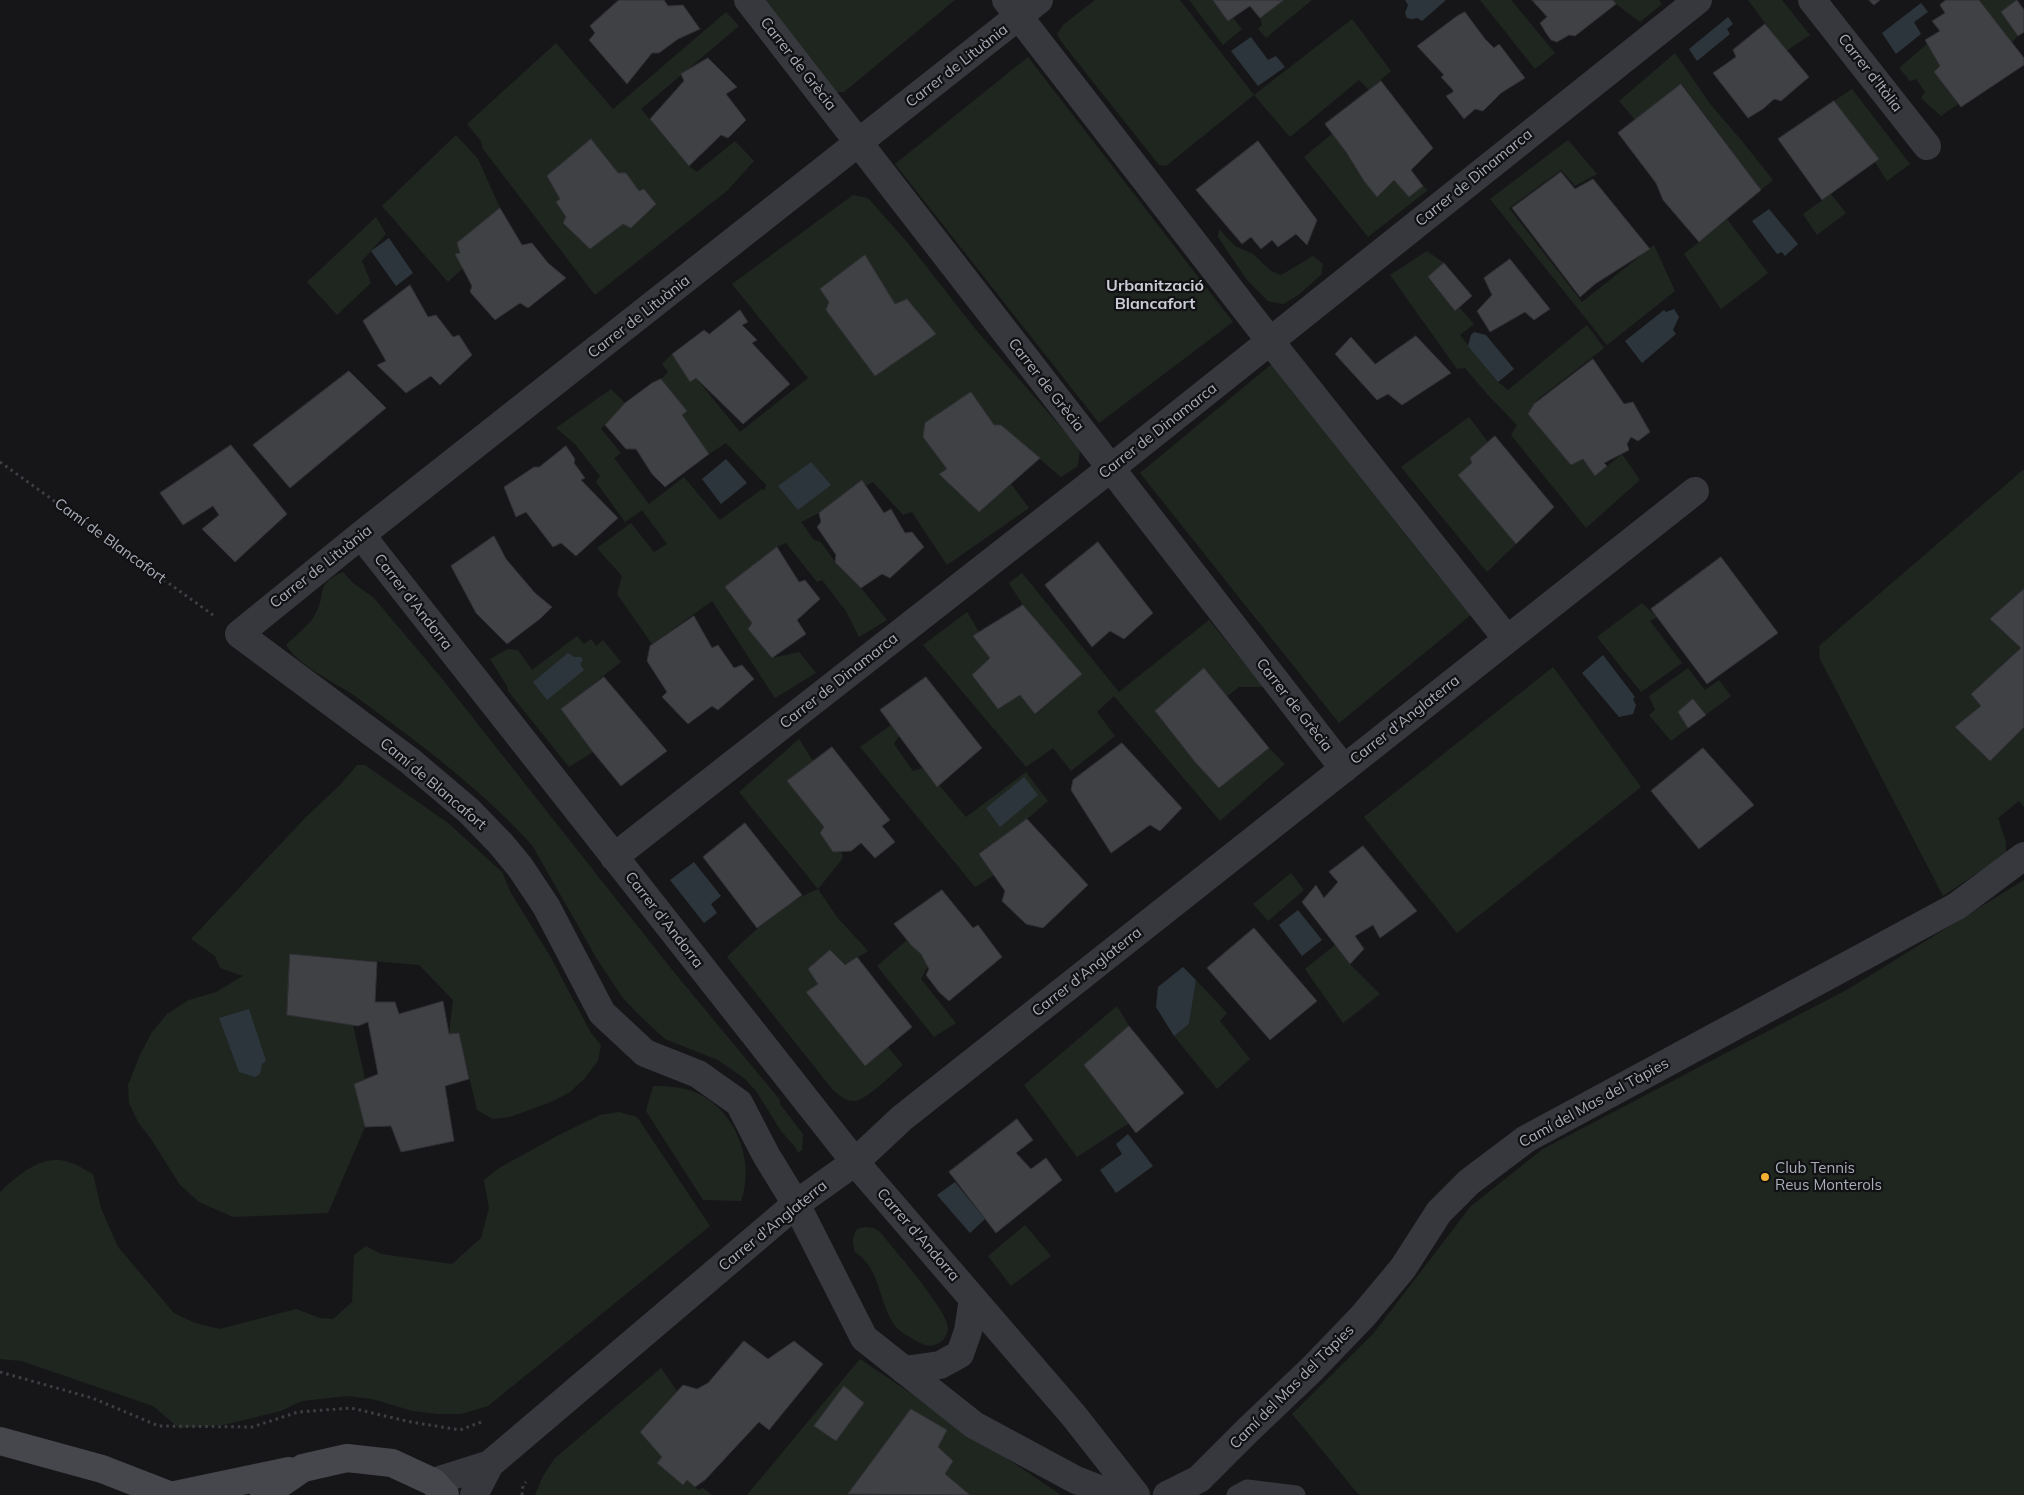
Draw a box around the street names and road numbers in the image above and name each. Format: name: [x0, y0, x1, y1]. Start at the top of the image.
street label: Carrer de Grècia: [756, 14, 840, 114]
street label: Carrer de Lituània: [902, 21, 1012, 111]
street label: Carrer d'Itàlia: [1834, 30, 1906, 116]
street label: Carrer de Dinamarca: [1412, 125, 1536, 231]
street label: Carrer de Lituània: [584, 272, 694, 362]
street label: Carrer de Grècia: [1004, 335, 1088, 435]
street label: Carrer de Dinamarca: [1095, 379, 1221, 483]
street label: Camí de Blancafort: [51, 495, 169, 587]
street label: Carrer de Lituània: [266, 522, 376, 612]
street label: Carrer d'Andorra: [370, 550, 456, 654]
street label: Carrer de Dinamarca: [776, 629, 902, 733]
street label: Carrer de Grècia: [1252, 655, 1336, 755]
street label: Carrer d'Anglaterra: [1347, 672, 1463, 768]
street label: Camí de Blancafort: [376, 734, 490, 834]
street label: Carrer d'Andorra: [621, 868, 707, 972]
street label: Carrer d'Anglaterra: [1029, 924, 1145, 1020]
street label: Camí del Mas del Tàpies: [1516, 1054, 1672, 1152]
street label: Carrer d'Anglaterra: [715, 1177, 831, 1275]
street label: Carrer d'Andorra: [873, 1185, 963, 1285]
street label: Camí del Mas del Tàpies: [1226, 1321, 1358, 1453]

